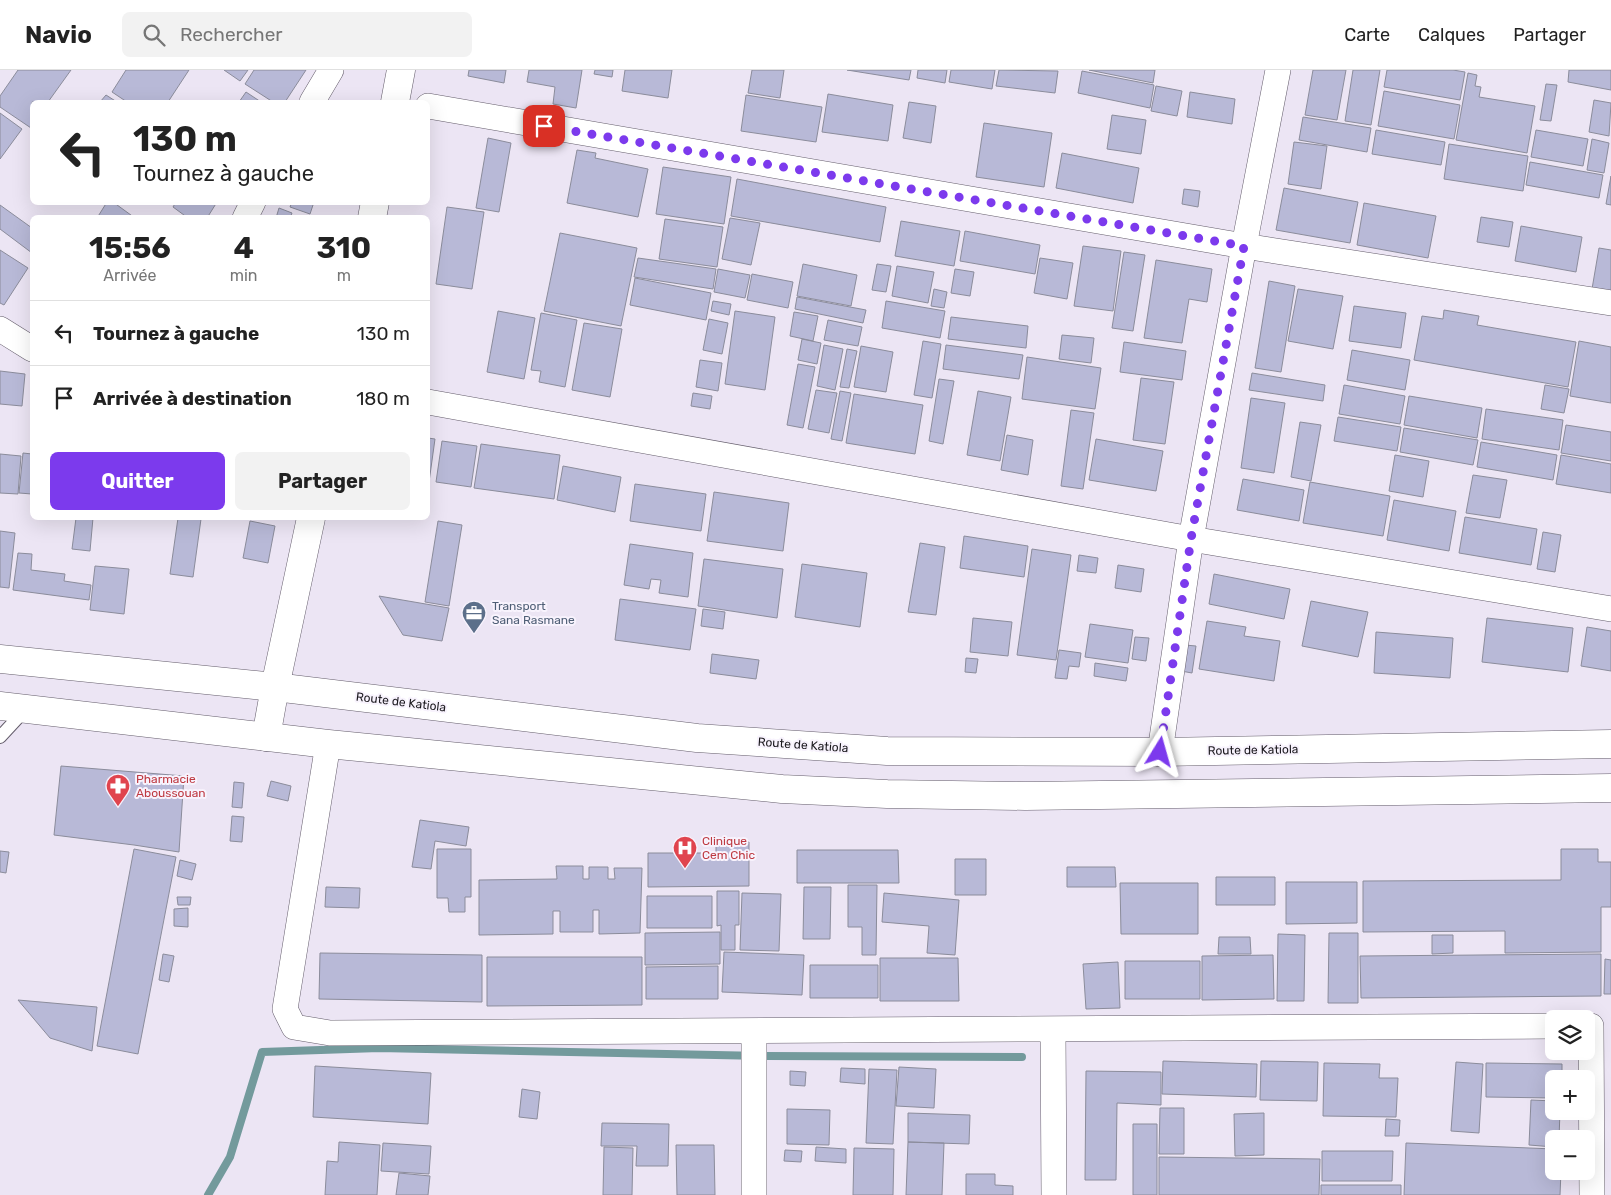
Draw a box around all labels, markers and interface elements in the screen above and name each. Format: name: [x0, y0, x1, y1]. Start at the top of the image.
search box: [122, 12, 472, 57]
text: Navio: [25, 21, 92, 49]
icon: search: [140, 21, 168, 49]
text: Rechercher: [180, 23, 283, 46]
text: Carte: [1344, 24, 1390, 46]
text: Calques: [1418, 24, 1485, 46]
text: Partager: [1513, 24, 1586, 46]
pin: [523, 105, 565, 147]
icon: arrive: [530, 112, 558, 140]
text: 130 m: [133, 118, 237, 160]
icon: left: [50, 120, 115, 185]
text: Tournez à gauche: [133, 160, 314, 187]
text: 15:56: [89, 230, 171, 266]
text: 4: [233, 230, 254, 266]
text: 310: [316, 230, 371, 266]
text: Arrivée: [103, 266, 157, 285]
text: min: [230, 266, 258, 285]
text: m: [337, 266, 351, 285]
icon: left: [50, 319, 78, 347]
text: Tournez à gauche: [93, 322, 259, 345]
text: 130 m: [357, 322, 410, 345]
icon: arrive: [50, 384, 78, 412]
text: Arrivée à destination: [93, 387, 292, 410]
text: 180 m: [356, 387, 410, 410]
button: Quitter: [50, 452, 225, 510]
button: Partager: [235, 452, 410, 510]
place label: Transport Sana Rasmane: [492, 599, 575, 627]
office icon: Transport Sana Rasmane: [461, 600, 487, 634]
street label: Route de Katiola: [355, 690, 447, 714]
position arrow: [1133, 725, 1185, 777]
street label: Route de Katiola: [757, 735, 849, 755]
street label: Route de Katiola: [1207, 742, 1299, 758]
place label: Pharmacie Aboussouan: [136, 772, 206, 800]
pharmacy icon: Pharmacie Aboussouan: [105, 773, 131, 807]
place label: Clinique Cem Chic: [702, 834, 756, 862]
hospital icon: Clinique Cem Chic: [672, 835, 698, 869]
map controls: [1545, 1010, 1595, 1180]
button: layers: [1545, 1010, 1595, 1060]
button: +: [1545, 1070, 1595, 1120]
button: −: [1545, 1130, 1595, 1180]

